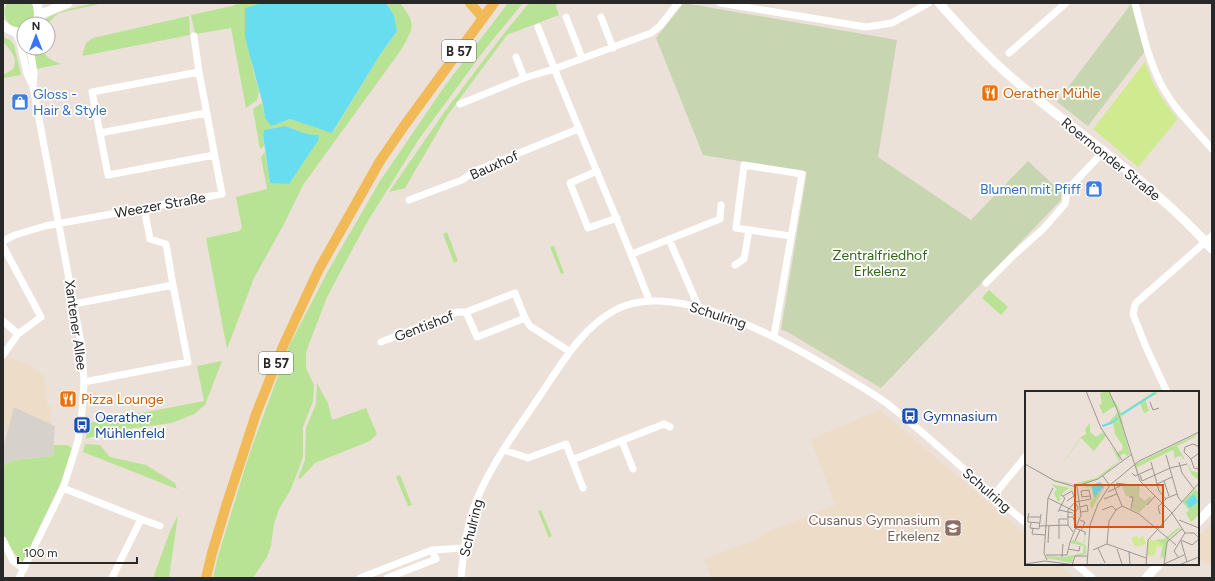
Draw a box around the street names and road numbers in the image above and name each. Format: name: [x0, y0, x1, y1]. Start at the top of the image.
road number: B 57: [442, 40, 476, 62]
street label: Roermonder Straße: [1058, 114, 1164, 205]
street label: Bauxhof: [467, 147, 522, 184]
street label: Weezer Straße: [113, 189, 207, 222]
street label: Xantener Allee: [61, 279, 90, 372]
street label: Schulring: [687, 298, 748, 333]
street label: Gentishof: [392, 307, 457, 346]
road number: B 57: [259, 352, 293, 374]
street label: Schulring: [959, 465, 1014, 516]
street label: Schulring: [456, 497, 487, 559]

